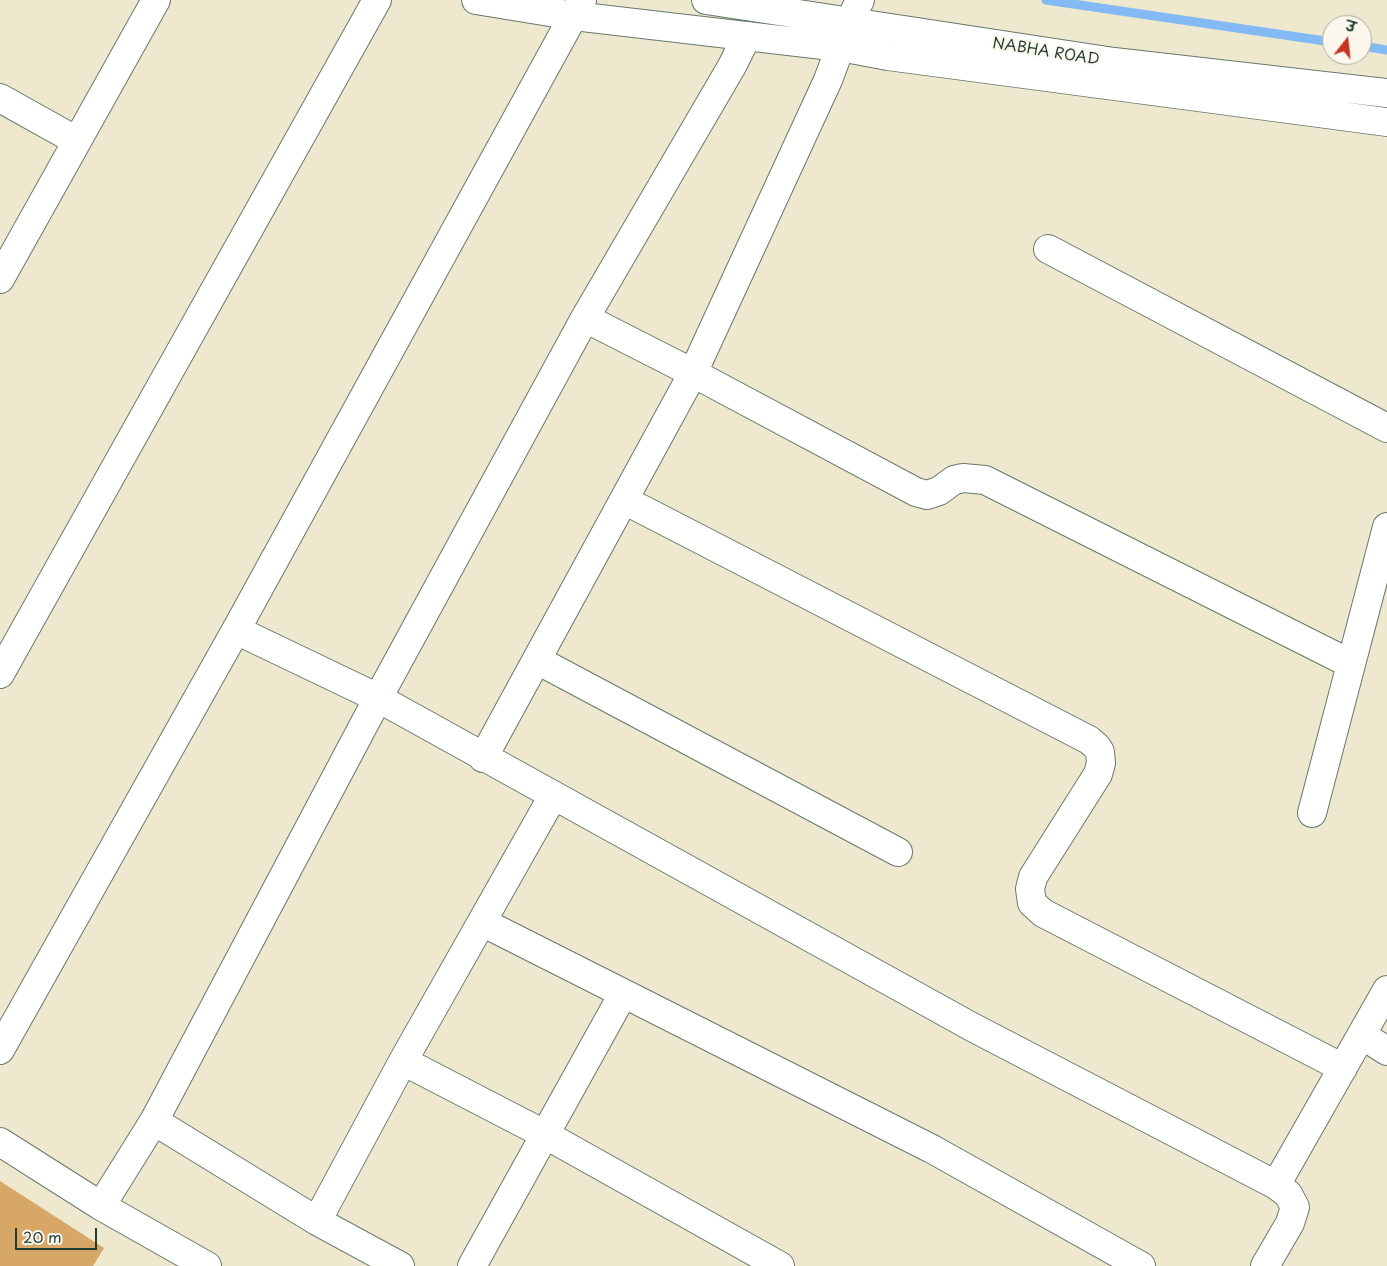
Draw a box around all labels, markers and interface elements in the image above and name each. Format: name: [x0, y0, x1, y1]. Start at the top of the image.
north arrow: [1322, 15, 1372, 65]
text: उ: [1344, 15, 1358, 37]
street label: NABHA ROAD: [991, 35, 1101, 69]
scale bar: [18, 1218, 100, 1250]
text: 20 m: [23, 1225, 62, 1248]

